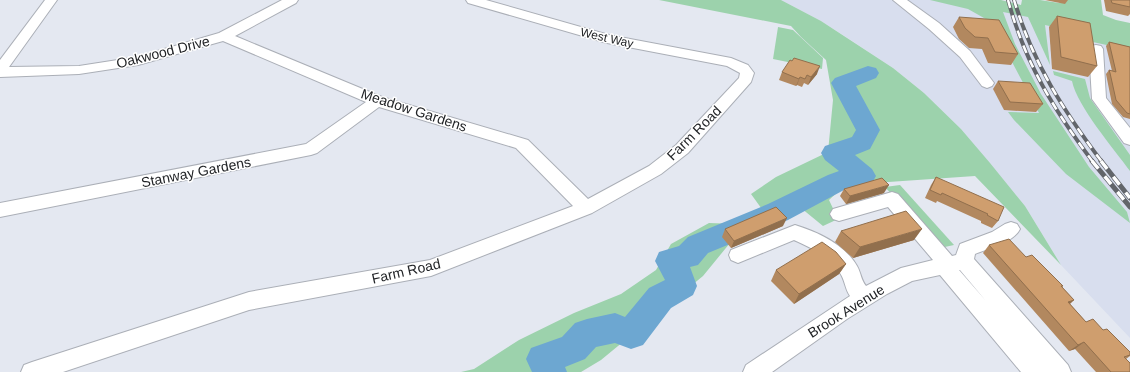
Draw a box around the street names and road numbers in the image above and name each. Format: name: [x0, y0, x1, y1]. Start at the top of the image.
street label: West Way: [579, 25, 635, 51]
street label: Oakwood Drive: [115, 33, 212, 71]
street label: Meadow Gardens: [359, 85, 469, 135]
street label: Farm Road: [664, 103, 724, 163]
street label: Stanway Gardens: [140, 154, 252, 190]
street label: Farm Road: [370, 255, 442, 287]
street label: Brook Avenue: [805, 281, 887, 341]

